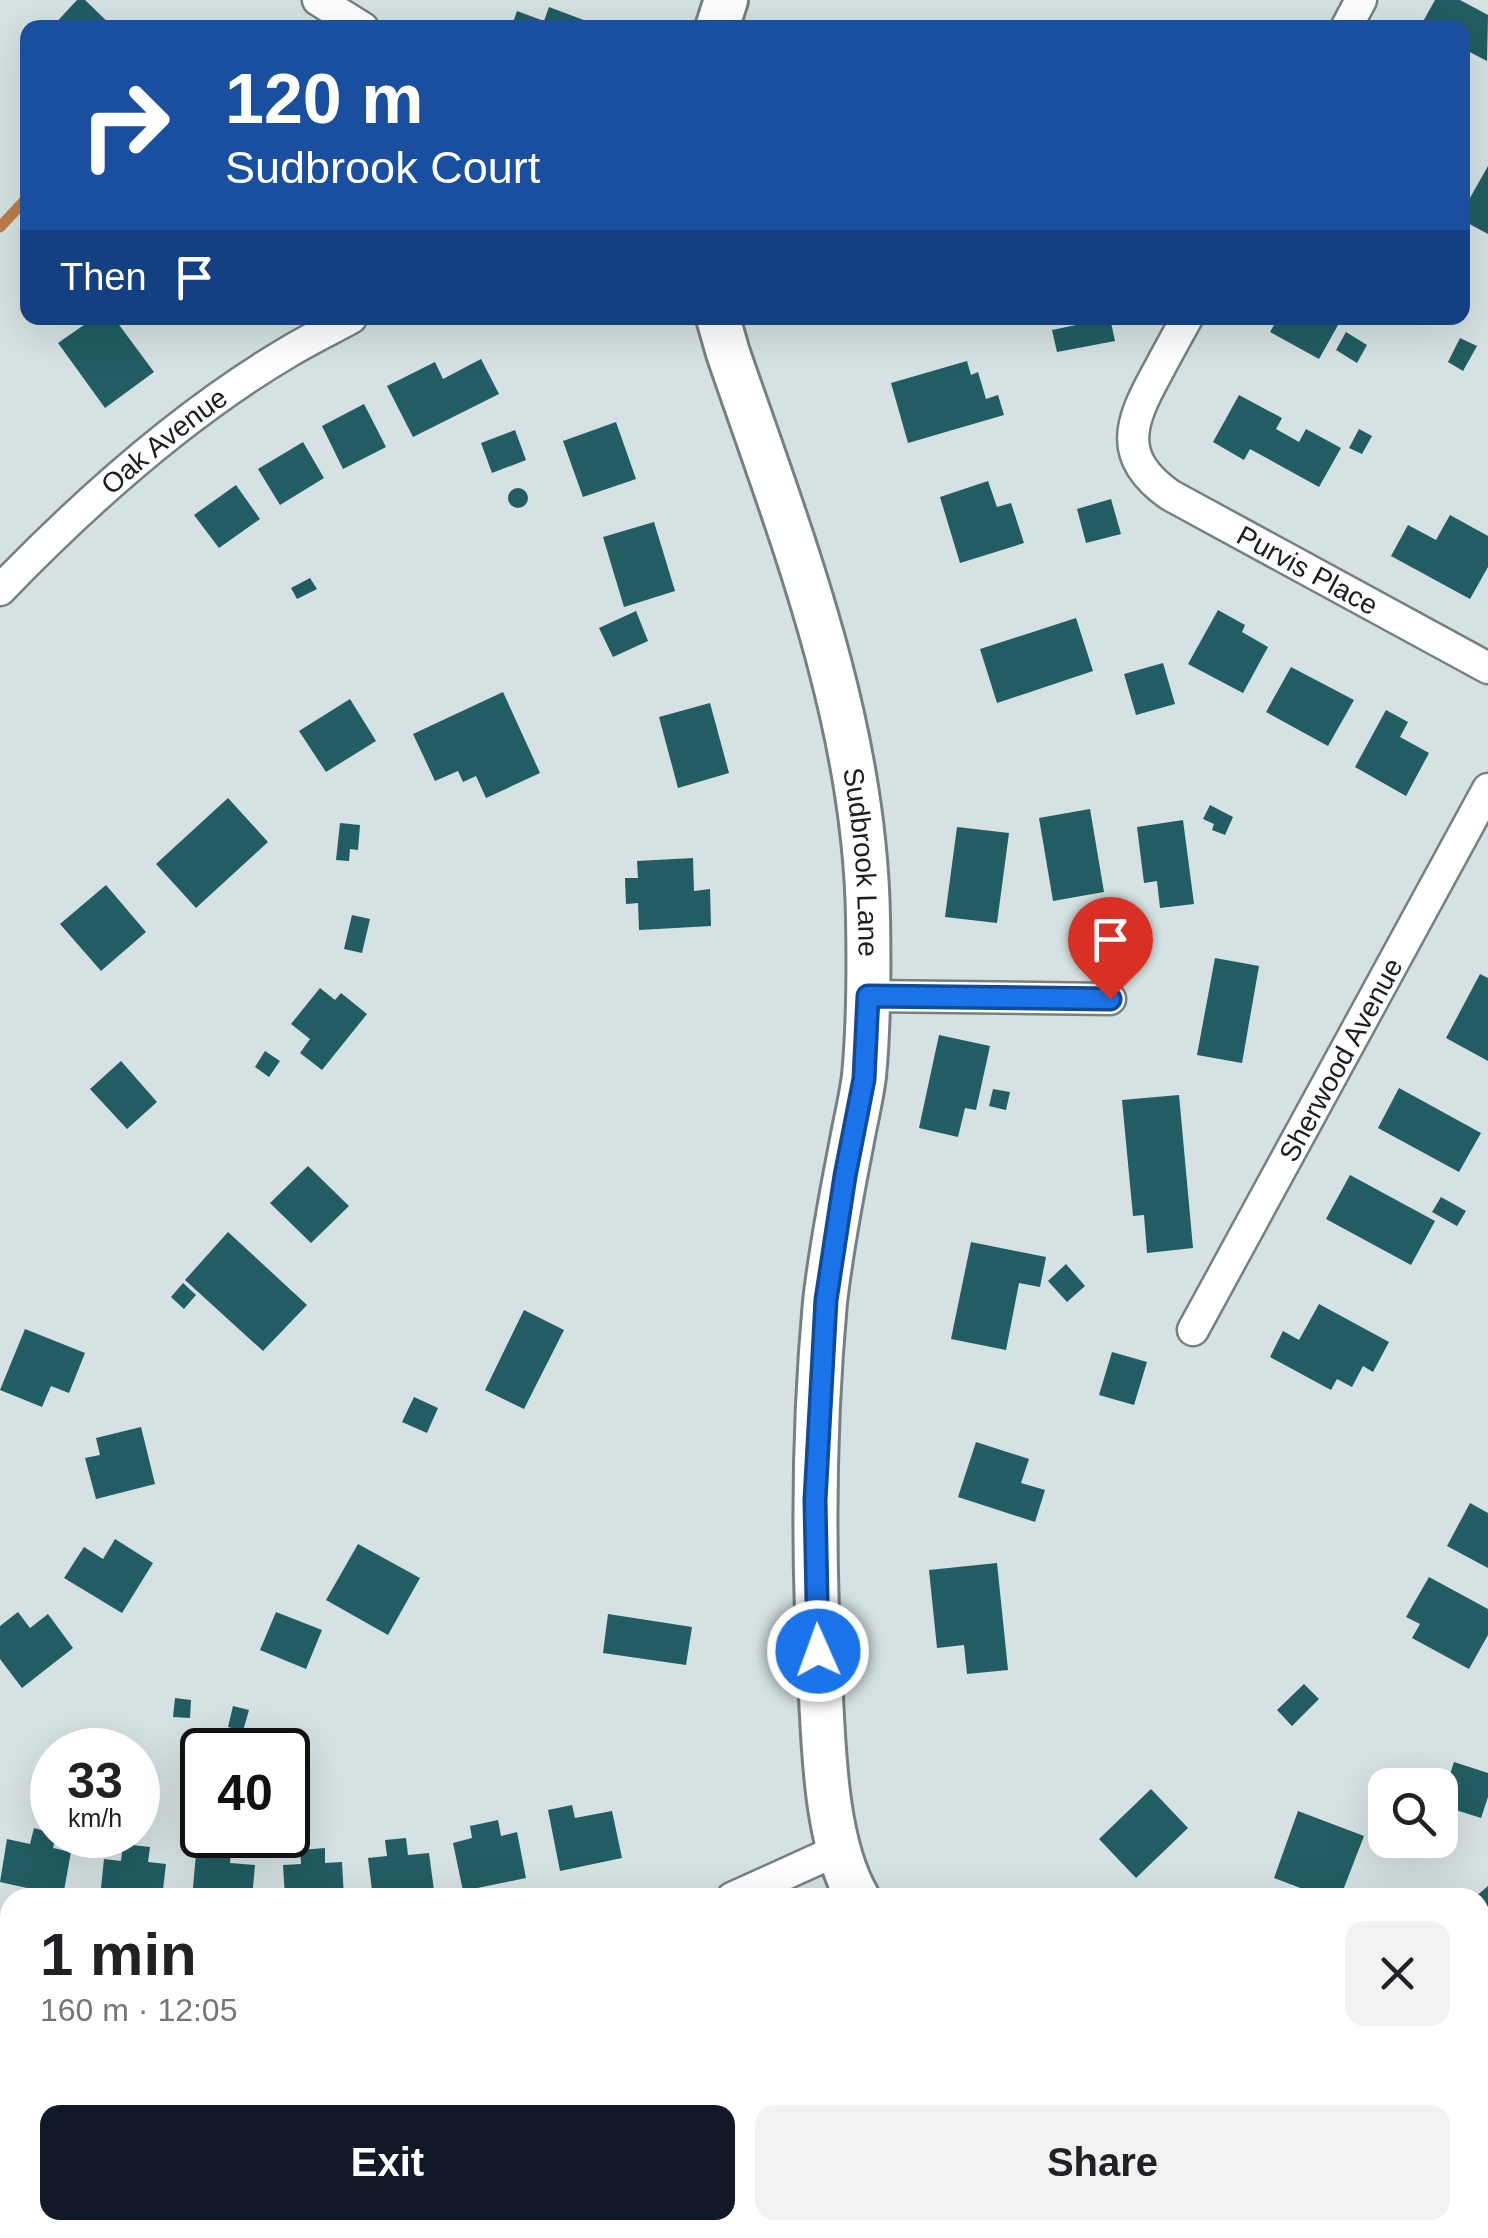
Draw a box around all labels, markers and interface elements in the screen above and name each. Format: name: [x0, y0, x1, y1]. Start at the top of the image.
icon: right: [60, 60, 190, 190]
text: 120 m: [225, 60, 423, 138]
text: Sudbrook Court: [225, 142, 540, 193]
icon: arrive: [167, 250, 222, 305]
text: Then: [60, 256, 147, 298]
street label: Oak Avenue: [95, 381, 233, 500]
street label: Purvis Place: [1232, 519, 1383, 621]
street label: Sudbrook Lane: [838, 765, 884, 957]
pin: [1068, 897, 1153, 1000]
icon: arrive: [1083, 912, 1138, 967]
street label: Sherwood Avenue: [1273, 953, 1408, 1167]
position arrow: [766, 1599, 870, 1703]
speed limit sign: 40: [180, 1728, 310, 1858]
text: 33: [67, 1753, 123, 1809]
map controls: [1368, 1768, 1458, 1858]
button: search: [1368, 1768, 1458, 1858]
text: km/h: [68, 1804, 122, 1832]
text: 1 min: [40, 1921, 197, 1988]
button: close: [1345, 1921, 1450, 2026]
text: 160 m · 12:05: [40, 1992, 237, 2028]
button: Exit: [40, 2105, 735, 2220]
button: Share: [755, 2105, 1450, 2220]

